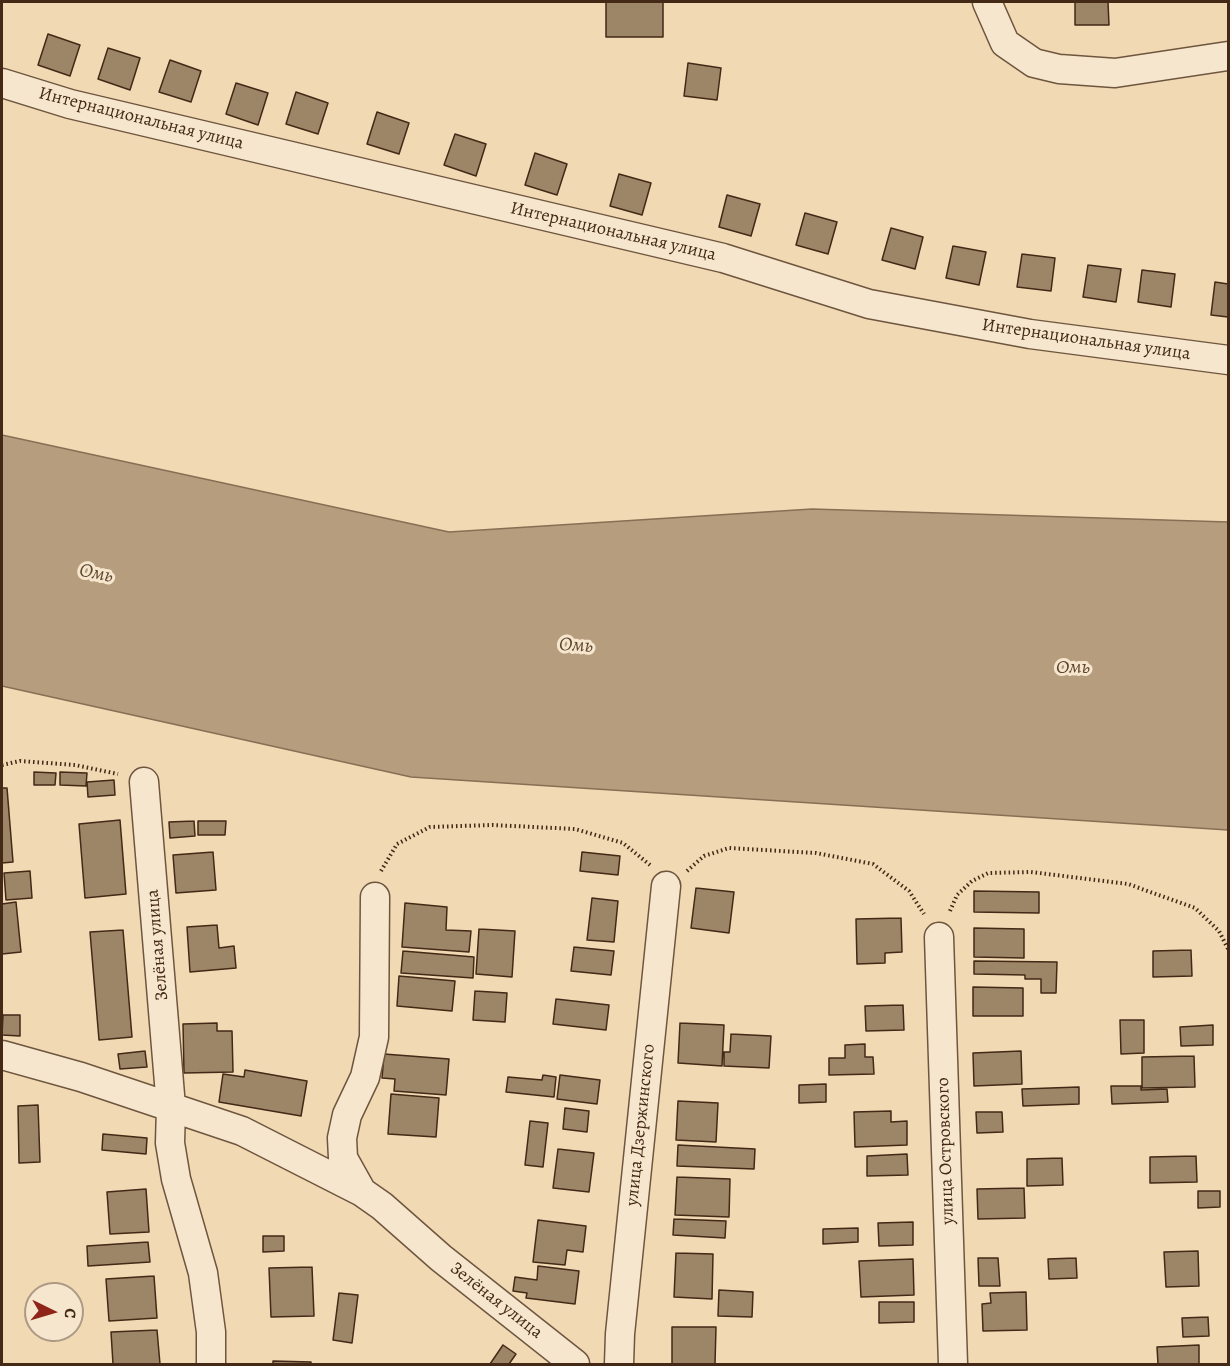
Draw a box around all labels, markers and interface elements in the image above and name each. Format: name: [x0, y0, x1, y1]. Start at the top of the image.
street label: Интернациональная улица: [36, 83, 246, 155]
street label: Интернациональная улица: [508, 198, 718, 266]
street label: Интернациональная улица: [980, 315, 1192, 365]
water label: Омь: [77, 559, 115, 589]
water label: Омь: [558, 633, 594, 659]
water label: Омь: [1056, 656, 1090, 680]
street label: Зелёная улица: [142, 888, 174, 1002]
street label: улица Дзержинского: [622, 1043, 660, 1207]
street label: улица Островского: [933, 1077, 959, 1225]
street label: Зелёная улица: [445, 1258, 547, 1344]
north arrow: [24, 1282, 84, 1342]
text: С: [59, 1308, 81, 1319]

